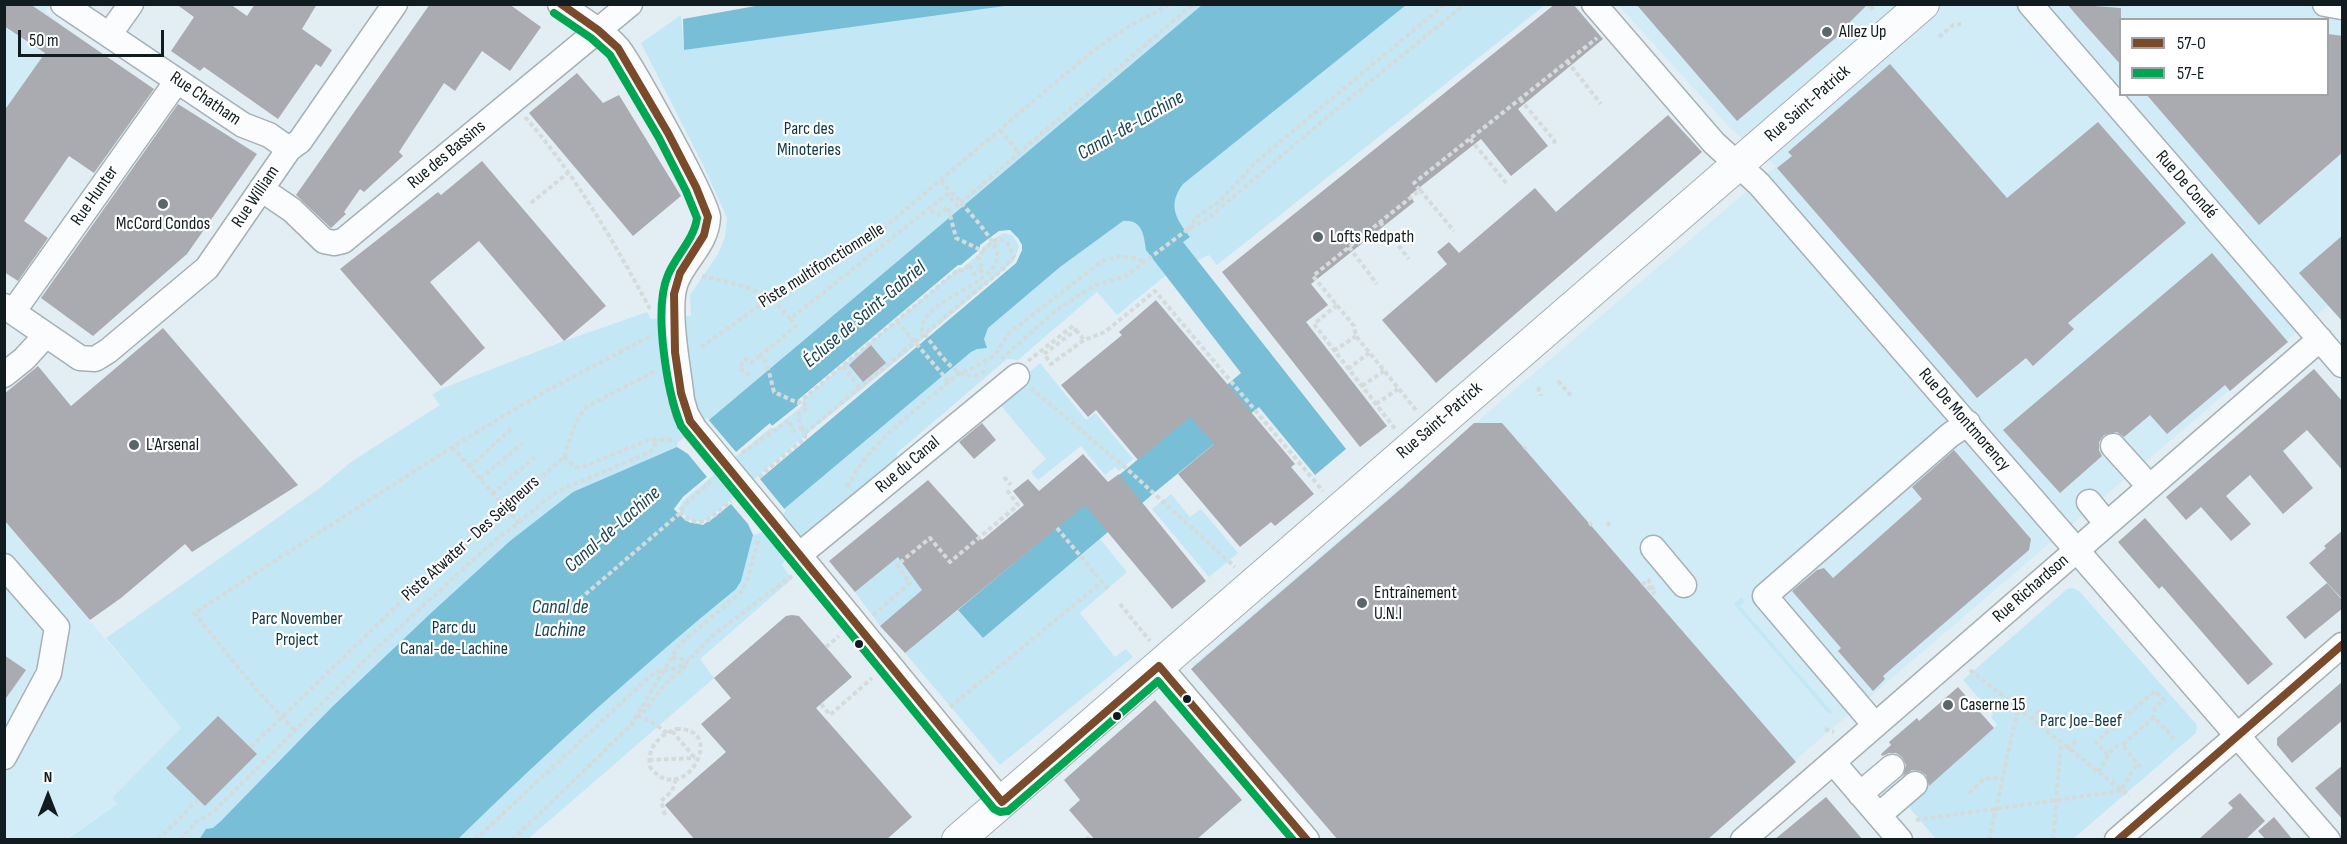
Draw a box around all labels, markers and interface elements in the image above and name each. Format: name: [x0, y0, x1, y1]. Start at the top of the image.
scale bar: [21, 18, 166, 56]
legend: [2119, 18, 2329, 96]
place label: Allez Up: [1839, 21, 1887, 43]
marker: Allez Up: [1820, 25, 1834, 39]
text: 50 m: [29, 30, 59, 51]
text: 57-O: [2177, 33, 2206, 54]
street label: Rue Saint-Patrick: [1761, 61, 1855, 147]
text: 57-E: [2177, 63, 2205, 84]
street label: Rue Chatham: [165, 67, 245, 131]
water label: Canal-de-Lachine: [1073, 86, 1189, 166]
street label: Rue des Bassins: [404, 116, 490, 194]
park label: Parc des Minoteries: [777, 118, 841, 160]
street label: Rue De Condé: [2150, 146, 2222, 224]
street label: Rue Hunter: [67, 162, 123, 230]
street label: Rue William: [227, 162, 285, 232]
marker: McCord Condos: [156, 197, 170, 211]
place label: McCord Condos: [116, 213, 210, 235]
street label: Piste multifonctionnelle: [755, 219, 889, 313]
place label: Lofts Redpath: [1330, 226, 1414, 248]
marker: Lofts Redpath: [1311, 230, 1325, 244]
water label: Écluse de Saint-Gabriel: [799, 257, 931, 373]
street label: Rue De Montmorency: [1913, 364, 2015, 476]
street label: Rue Saint-Patrick: [1393, 378, 1487, 464]
street label: Rue du Canal: [872, 432, 944, 498]
place label: L'Arsenal: [146, 434, 199, 456]
marker: L'Arsenal: [127, 438, 141, 452]
street label: Piste Atwater - Des Seigneurs: [398, 472, 544, 606]
water label: Canal-de-Lachine: [560, 482, 666, 578]
street label: Rue Richardson: [1989, 550, 2073, 628]
place label: Entraînement U.N.I: [1374, 582, 1457, 624]
water label: Canal de Lachine: [532, 596, 588, 643]
marker: Entraînement U.N.I: [1355, 596, 1369, 610]
park label: Parc November Project: [251, 608, 343, 650]
park label: Parc du Canal-de-Lachine: [400, 617, 508, 660]
unlabelled marker: [853, 638, 865, 650]
unlabelled marker: [1181, 693, 1193, 705]
place label: Caserne 15: [1960, 694, 2026, 716]
marker: Caserne 15: [1941, 698, 1955, 712]
unlabelled marker: [1111, 710, 1123, 722]
park label: Parc Joe-Beef: [2040, 710, 2122, 732]
north arrow: [18, 766, 78, 826]
text: N: [44, 768, 52, 787]

